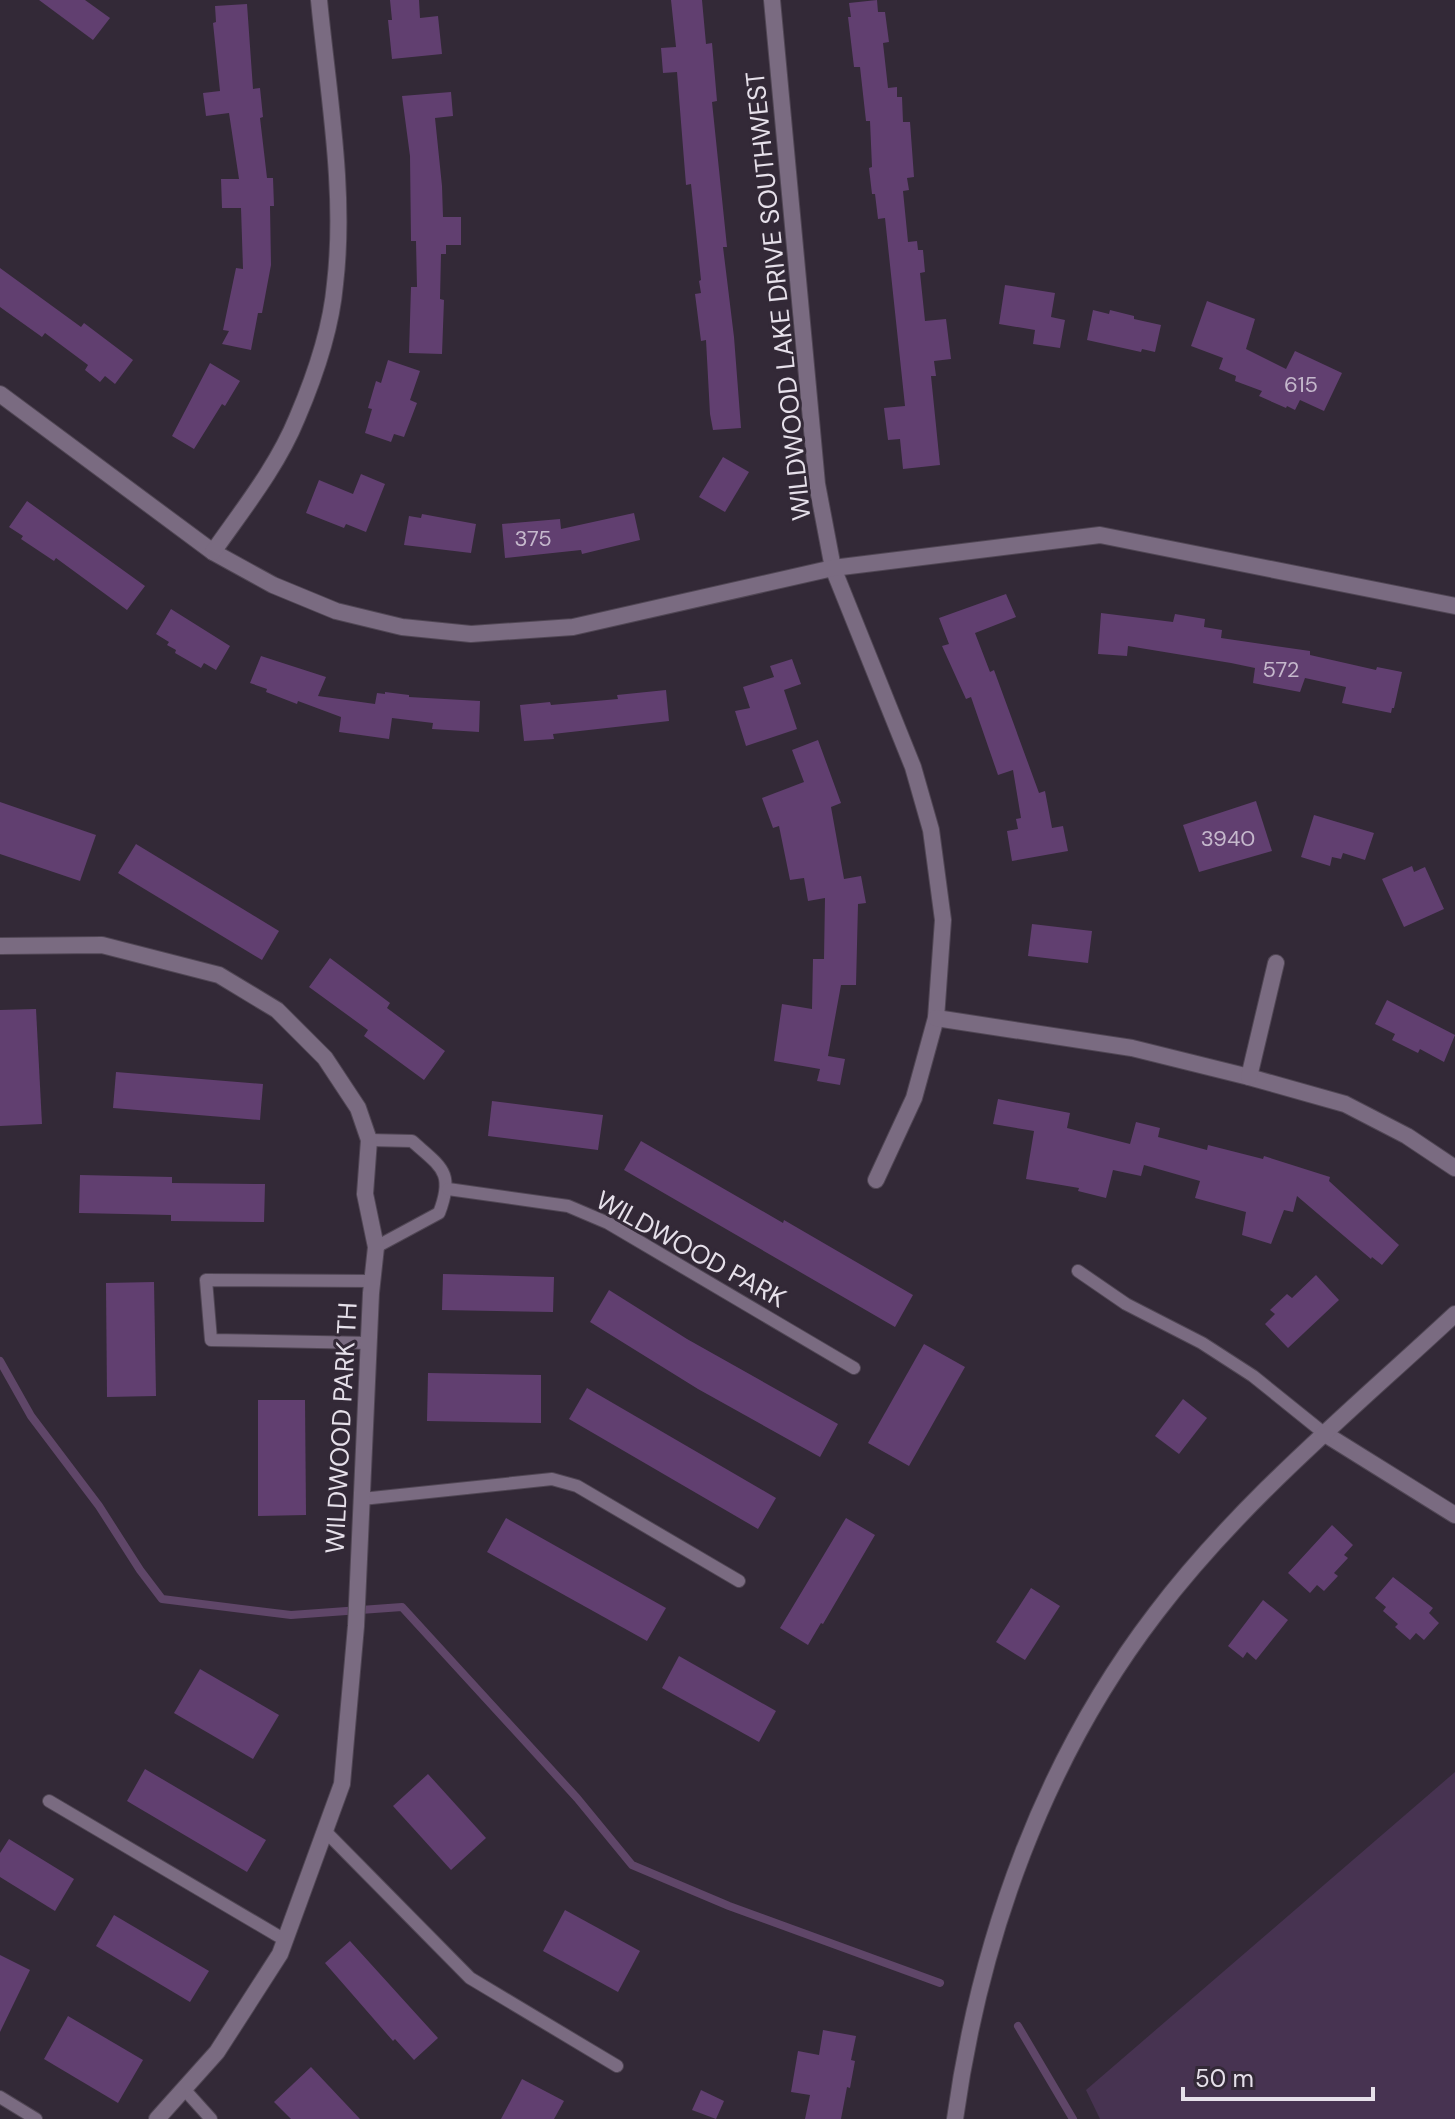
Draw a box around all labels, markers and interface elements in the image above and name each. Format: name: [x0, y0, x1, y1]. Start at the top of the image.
street label: WILDWOOD LAKE DRIVE SOUTHWEST: [737, 70, 819, 522]
house number: 615: [1284, 370, 1318, 399]
house number: 375: [514, 524, 552, 553]
house number: 572: [1263, 655, 1299, 684]
house number: 3940: [1201, 824, 1255, 853]
street label: WILDWOOD PARK: [590, 1183, 792, 1315]
street label: WILDWOOD PARK TH: [317, 1301, 365, 1555]
scale bar: [1183, 2051, 1373, 2101]
text: 50 m: [1195, 2063, 1254, 2094]

